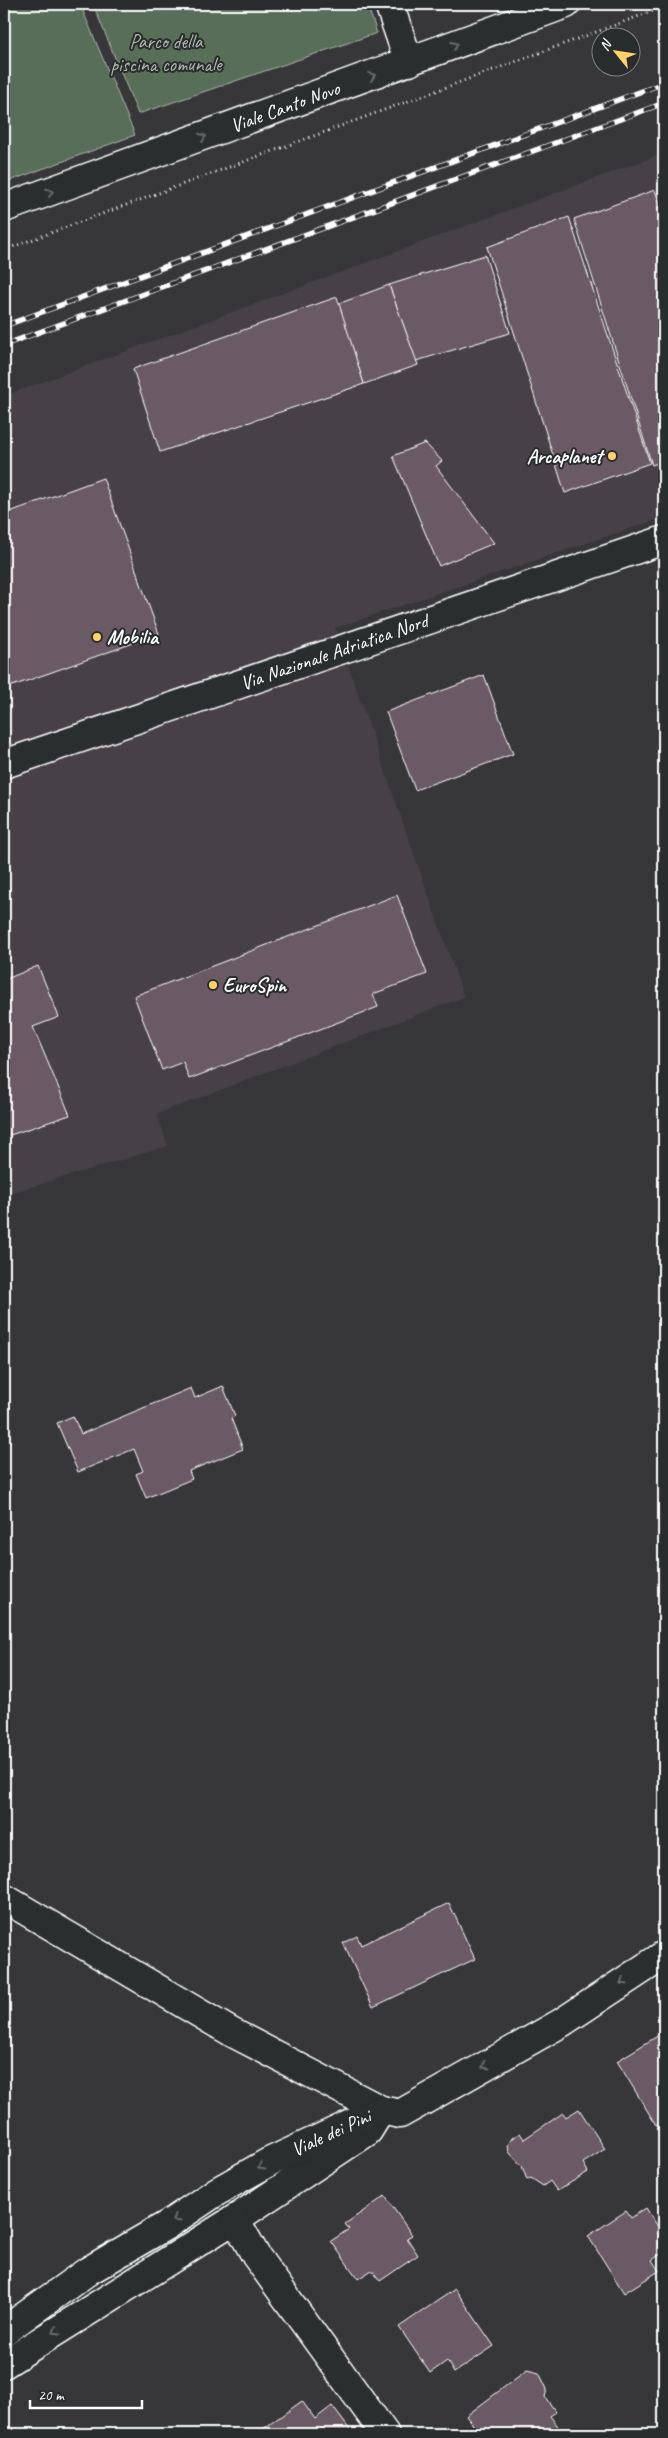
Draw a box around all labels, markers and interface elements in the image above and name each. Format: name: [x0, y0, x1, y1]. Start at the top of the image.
north arrow: [590, 28, 640, 78]
park label: Parco della piscina comunale: [110, 29, 223, 77]
text: N: [596, 36, 616, 54]
one-way arrow: [450, 41, 459, 51]
one-way arrow: [367, 72, 376, 82]
street label: Viale Canto Novo: [227, 75, 344, 138]
one-way arrow: [198, 133, 206, 143]
one-way arrow: [45, 188, 53, 198]
place label: Arcaplanet: [527, 444, 605, 469]
marker: Arcaplanet: [606, 450, 618, 462]
street label: Via Nazionale Adriatica Nord: [237, 607, 434, 696]
place label: Mobilia: [107, 625, 160, 650]
marker: Mobilia: [91, 631, 103, 643]
place label: EuroSpin: [223, 973, 288, 998]
marker: EuroSpin: [207, 979, 219, 991]
one-way arrow: [620, 1975, 629, 1985]
one-way arrow: [481, 2060, 490, 2070]
street label: Viale dei Pini: [287, 2103, 377, 2162]
one-way arrow: [257, 2160, 266, 2170]
one-way arrow: [172, 2213, 181, 2222]
one-way arrow: [52, 2325, 62, 2334]
scale bar: [30, 2378, 142, 2410]
text: 20 m: [38, 2386, 65, 2405]

